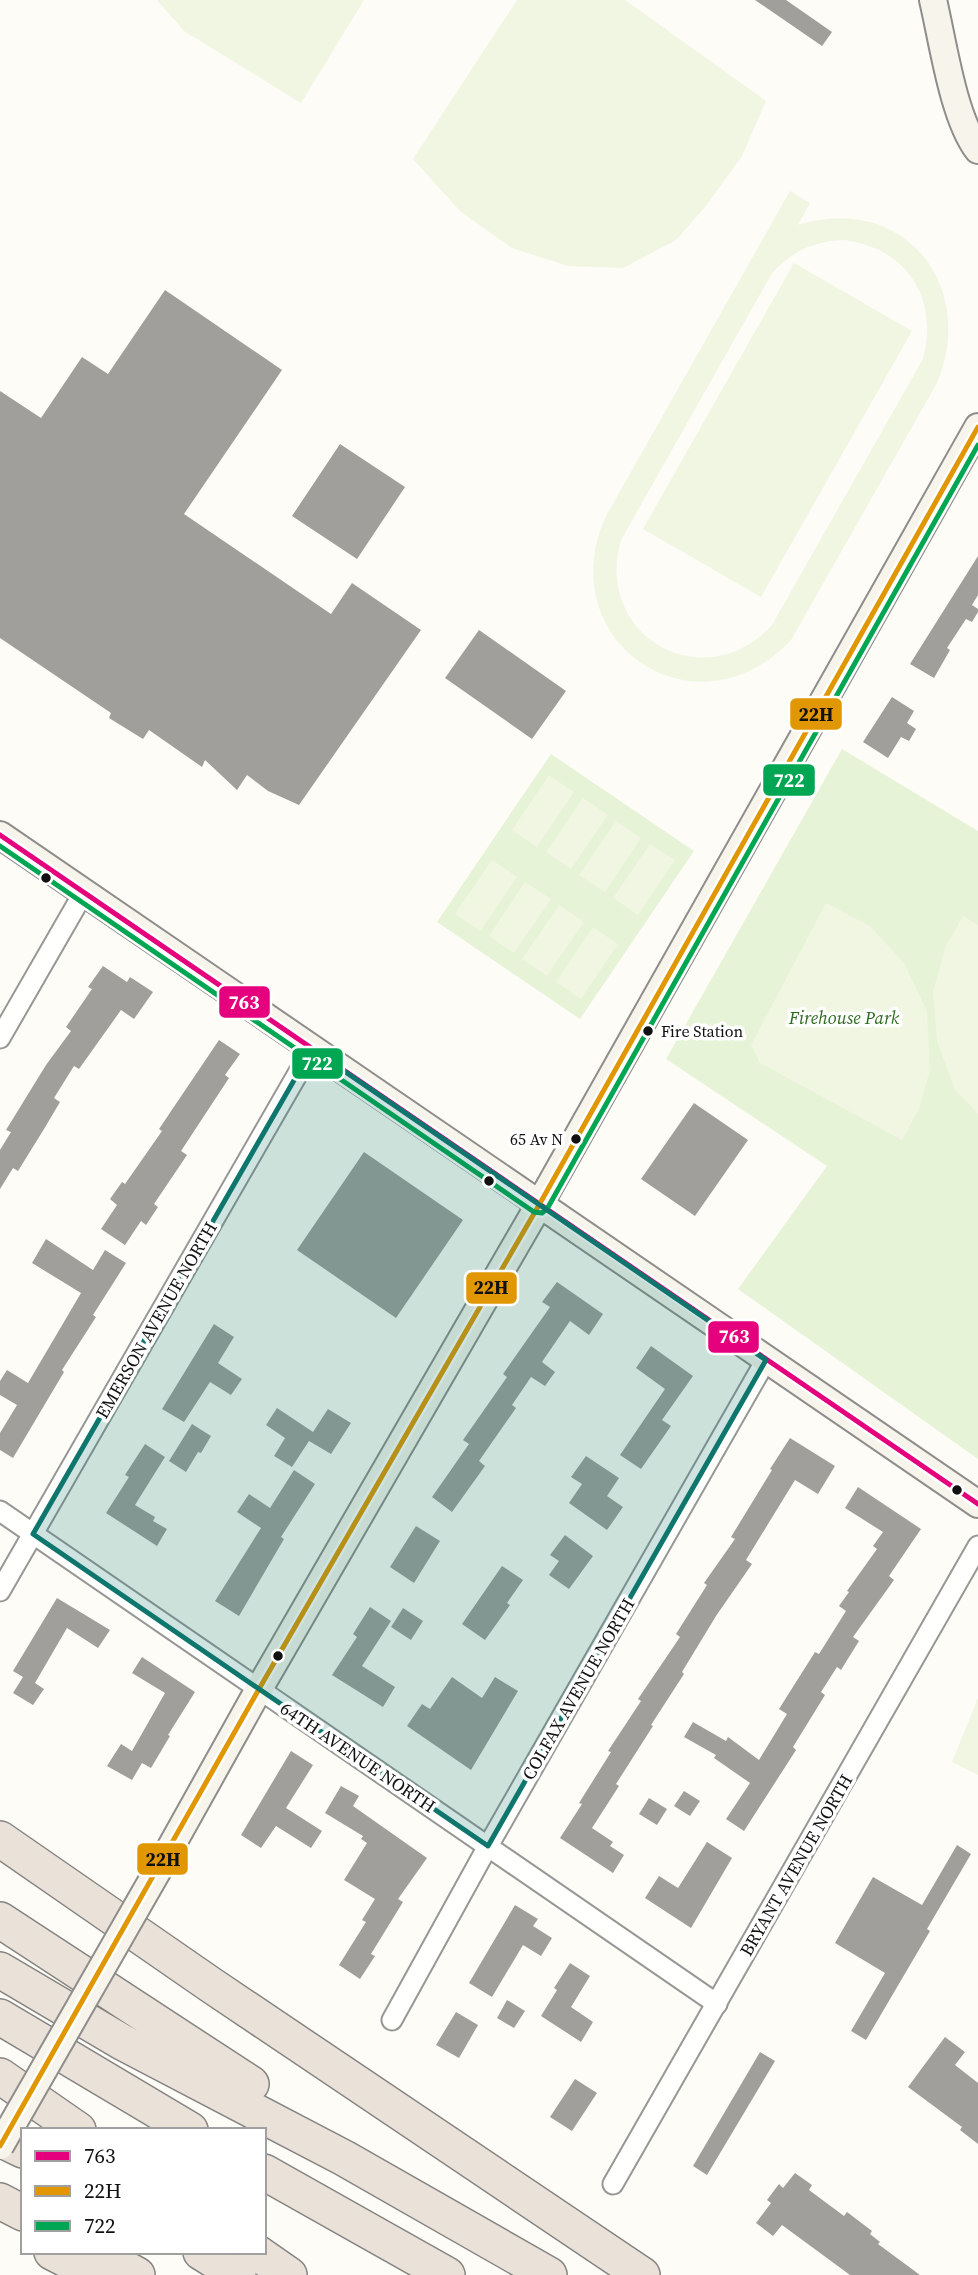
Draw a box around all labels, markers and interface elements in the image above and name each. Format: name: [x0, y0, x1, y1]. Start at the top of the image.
line badge: 22H: [789, 697, 843, 731]
text: 22H: [798, 701, 834, 727]
line badge: 722: [762, 763, 816, 797]
text: 722: [774, 767, 804, 793]
unlabelled marker: [39, 871, 53, 885]
line badge: 763: [218, 985, 271, 1019]
text: 763: [229, 989, 259, 1015]
park label: Firehouse Park: [788, 1005, 900, 1030]
place label: Fire Station: [661, 1020, 743, 1042]
marker: Fire Station: [641, 1024, 655, 1038]
line badge: 722: [291, 1047, 344, 1080]
text: 722: [302, 1050, 332, 1076]
place label: 65 Av N: [510, 1128, 563, 1150]
marker: 65 Av N: [569, 1132, 583, 1146]
unlabelled marker: [482, 1174, 496, 1188]
street label: EMERSON AVENUE NORTH: [89, 1217, 223, 1423]
line badge: 22H: [465, 1271, 518, 1305]
text: 22H: [473, 1274, 509, 1300]
line badge: 763: [707, 1320, 760, 1354]
text: 763: [719, 1323, 749, 1349]
unlabelled marker: [950, 1483, 964, 1497]
street label: COLFAX AVENUE NORTH: [516, 1594, 640, 1784]
unlabelled marker: [271, 1649, 285, 1663]
street label: 64TH AVENUE NORTH: [275, 1696, 441, 1818]
street label: BRYANT AVENUE NORTH: [734, 1769, 858, 1961]
line badge: 22H: [136, 1842, 189, 1876]
text: 22H: [145, 1846, 181, 1872]
legend: [21, 2128, 266, 2254]
text: 763: [84, 2141, 116, 2170]
text: 22H: [84, 2176, 122, 2205]
text: 722: [84, 2211, 116, 2240]

